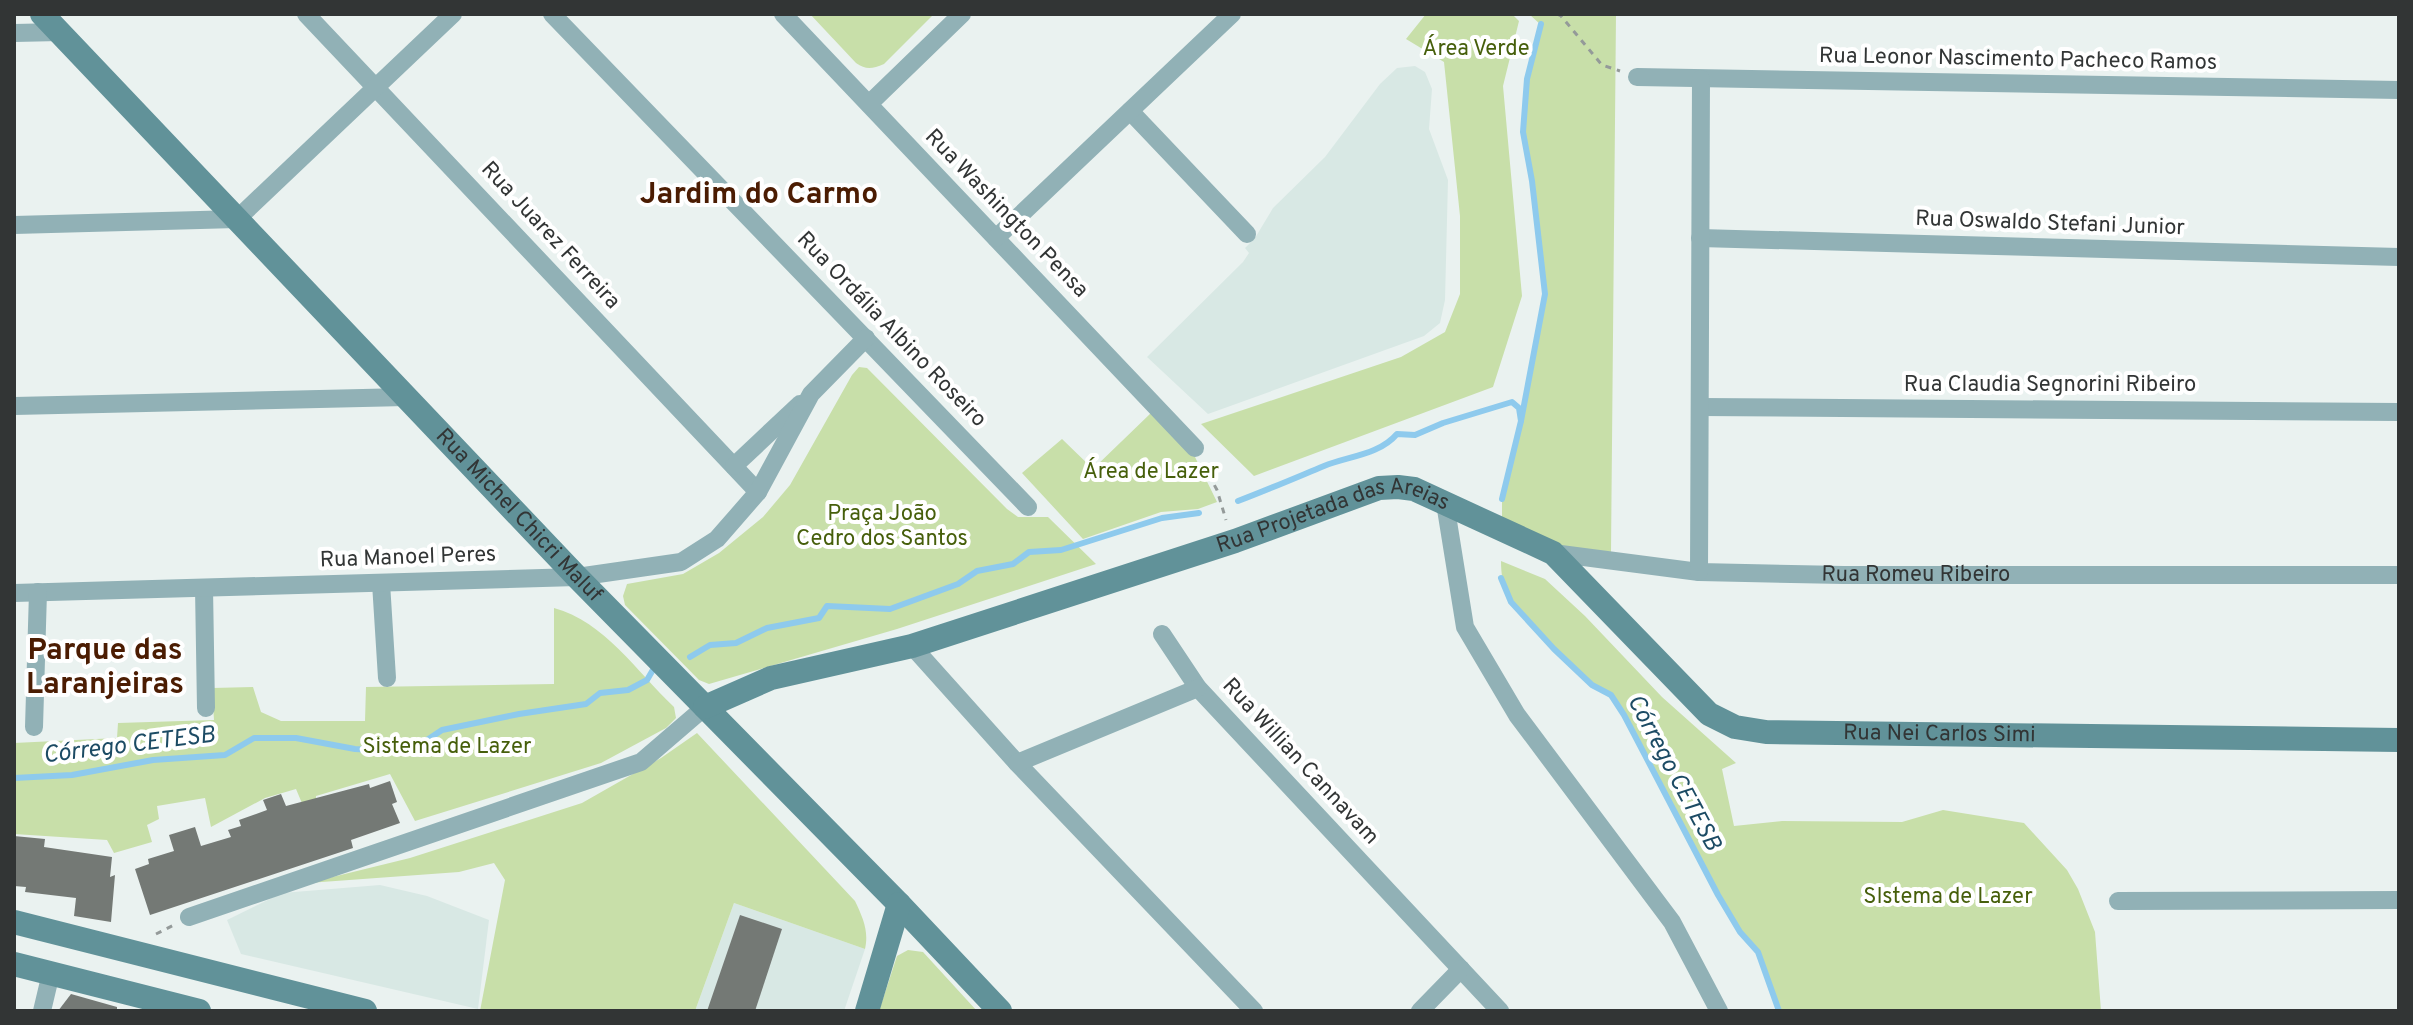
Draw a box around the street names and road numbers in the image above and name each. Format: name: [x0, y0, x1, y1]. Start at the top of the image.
street label: Rua Leonor Nascimento Pacheco Ramos: [1819, 43, 2217, 77]
street label: Rua Washington Pensa: [919, 124, 1093, 304]
street label: Rua Juarez Ferreira: [475, 157, 625, 315]
street label: Rua Oswaldo Stefani Junior: [1915, 206, 2186, 242]
street label: Rua Ordália Albino Roseiro: [790, 227, 992, 433]
street label: Rua Claudia Segnorini Ribeiro: [1904, 372, 2196, 399]
street label: Rua Michel Chicri Maluf: [430, 423, 608, 608]
street label: Rua Projetada das Areias: [1213, 473, 1454, 560]
street label: Rua Manoel Peres: [319, 541, 497, 575]
street label: Rua Romeu Ribeiro: [1821, 561, 2010, 589]
street label: Rua Willian Cannavam: [1216, 673, 1384, 851]
street label: Rua Nei Carlos Simi: [1843, 719, 2036, 749]

